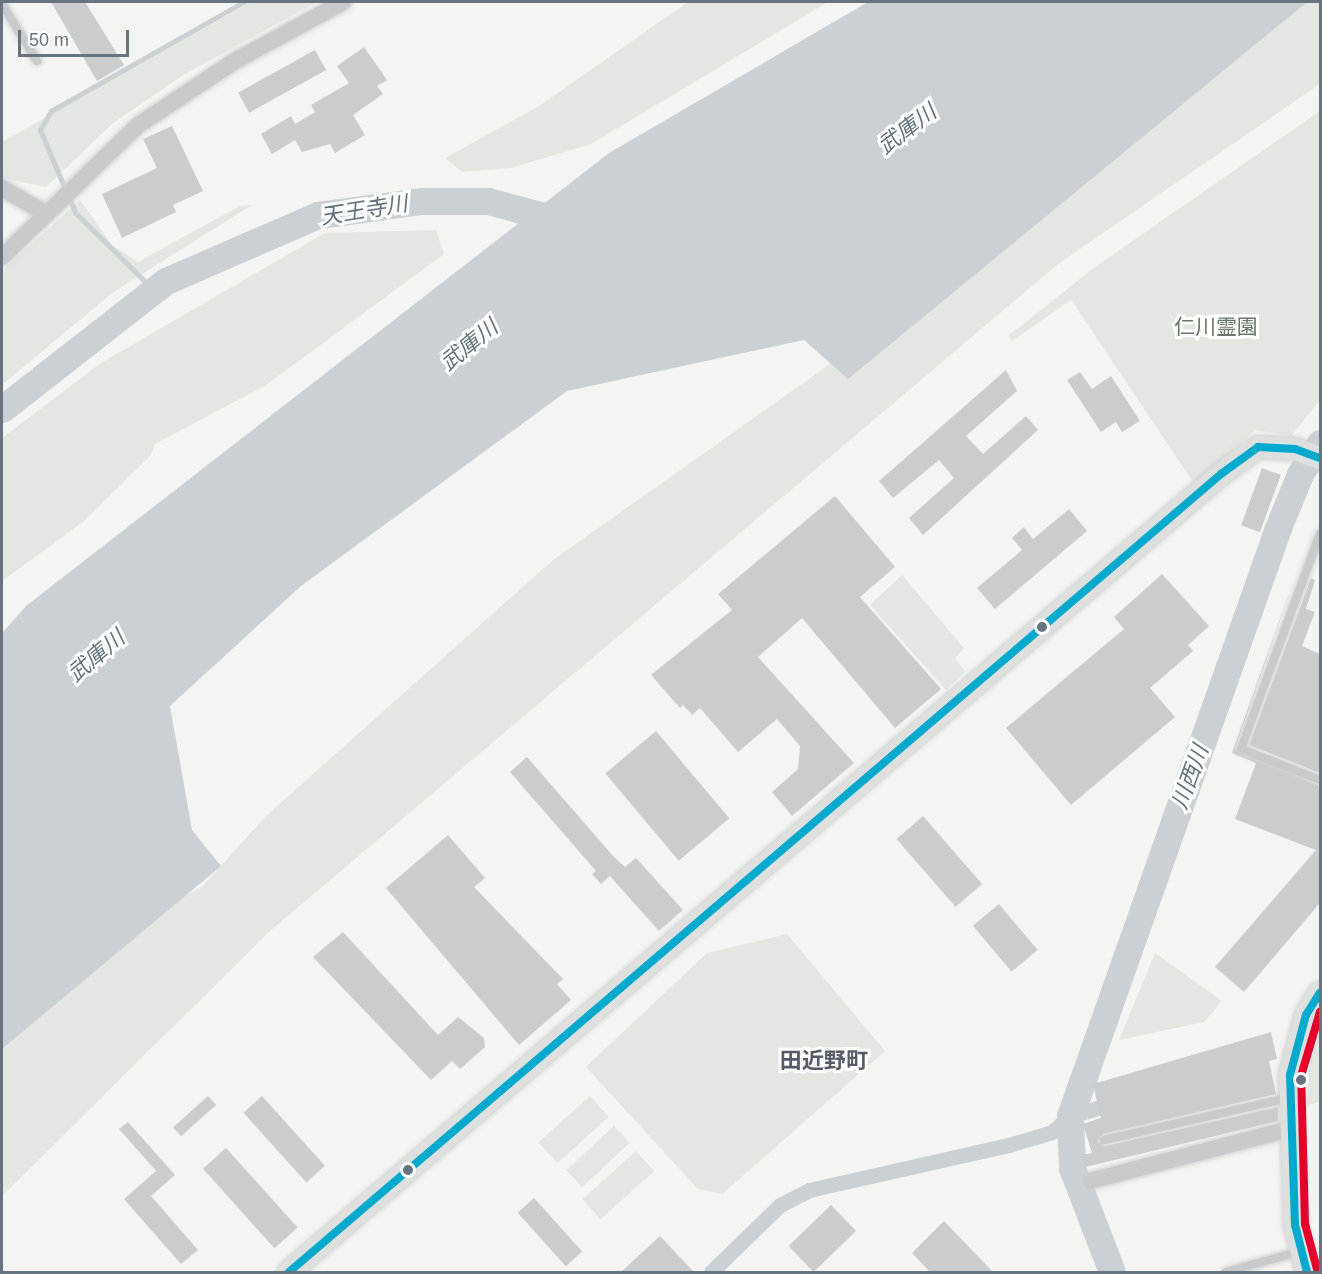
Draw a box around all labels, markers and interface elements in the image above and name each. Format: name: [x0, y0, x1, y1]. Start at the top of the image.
scale bar: [21, 18, 132, 56]
text: 50 m: [29, 30, 69, 50]
water label: 武庫川: [873, 99, 941, 159]
water label: 天王寺川: [318, 190, 410, 230]
water label: 武庫川: [435, 314, 503, 376]
park label: 仁川霊園: [1174, 314, 1258, 340]
unlabelled marker: [1036, 621, 1048, 633]
water label: 武庫川: [62, 625, 130, 687]
water label: 川西川: [1166, 741, 1214, 813]
district label: 田近野町: [780, 1048, 868, 1074]
unlabelled marker: [1295, 1074, 1307, 1086]
unlabelled marker: [402, 1164, 414, 1176]

